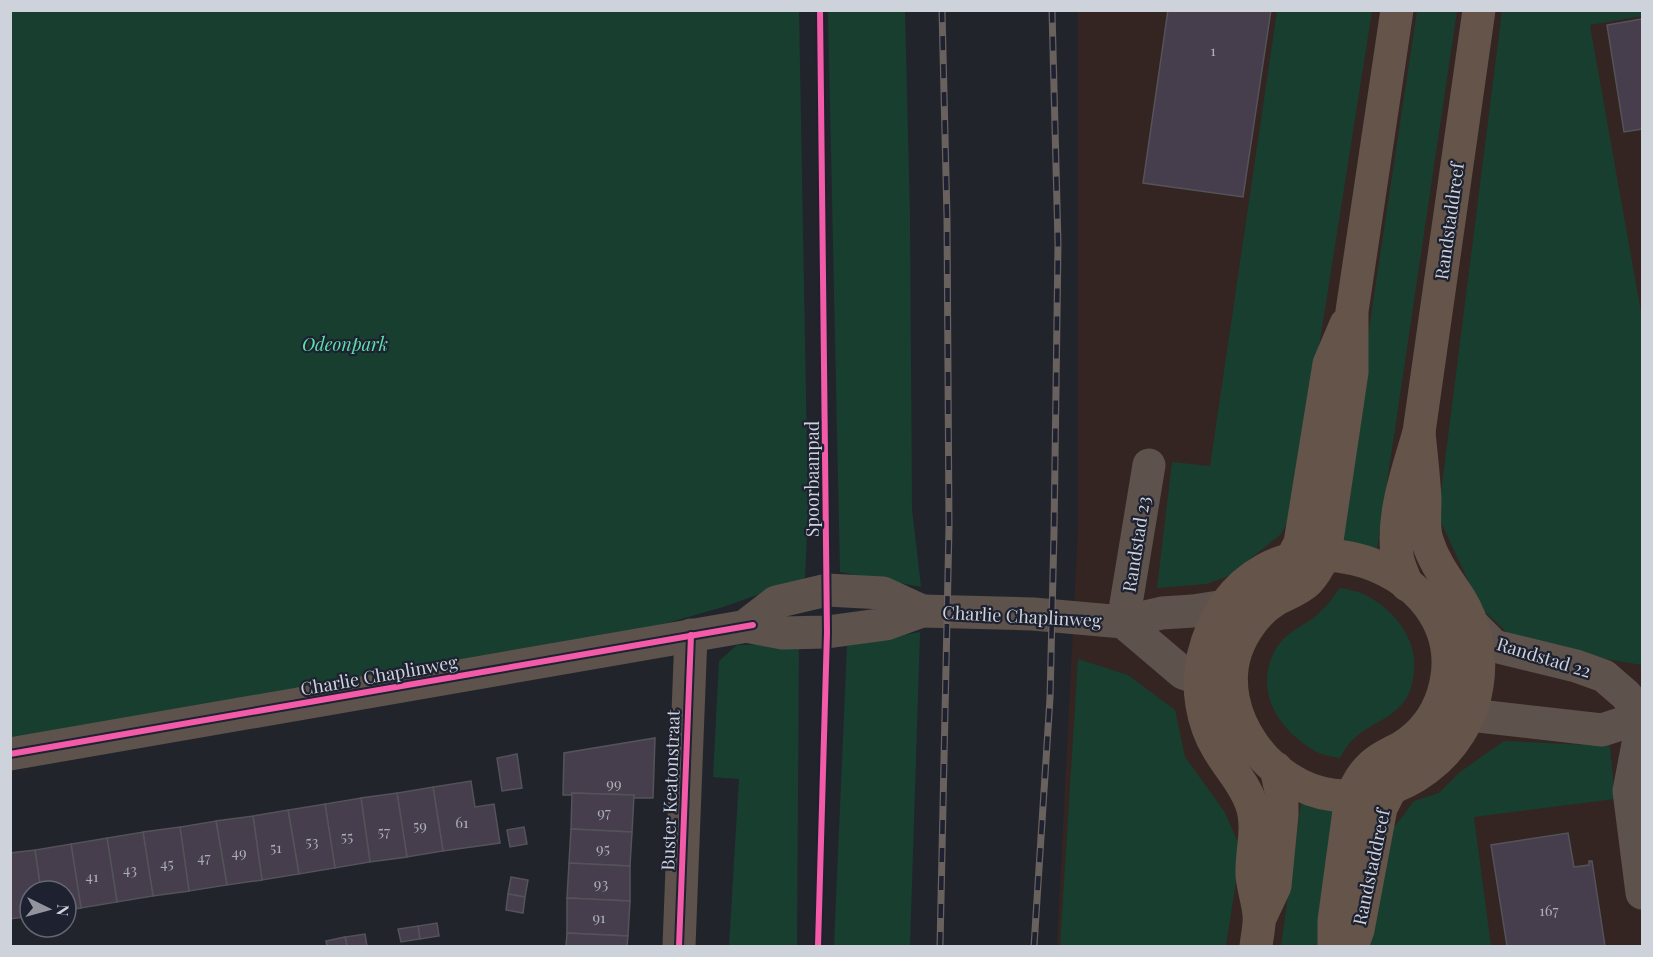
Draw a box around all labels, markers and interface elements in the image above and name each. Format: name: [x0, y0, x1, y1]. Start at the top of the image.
house number: 1: [1210, 40, 1216, 60]
street label: Randstaddreef: [1429, 159, 1469, 281]
park label: Odeonpark: [302, 332, 388, 356]
street label: Spoorbaanpad: [800, 420, 824, 537]
street label: Randstad 23: [1117, 494, 1155, 594]
street label: Charlie Chaplinweg: [942, 600, 1103, 632]
street label: Randstad 22: [1494, 631, 1594, 683]
street label: Charlie Chaplinweg: [298, 649, 460, 701]
street label: Buster Keatonstraat: [655, 709, 685, 871]
house number: 99: [606, 773, 622, 793]
house number: 97: [597, 802, 611, 822]
street label: Randstaddreef: [1347, 805, 1395, 927]
house number: 61: [455, 812, 469, 832]
house number: 59: [413, 815, 427, 835]
house number: 57: [378, 821, 390, 841]
house number: 55: [341, 826, 353, 846]
house number: 53: [306, 831, 319, 851]
house number: 51: [270, 837, 282, 857]
house number: 95: [596, 838, 610, 858]
house number: 49: [231, 842, 247, 862]
house number: 47: [197, 847, 211, 867]
house number: 45: [160, 853, 174, 873]
house number: 43: [123, 859, 137, 879]
house number: 41: [86, 866, 99, 886]
house number: 93: [594, 873, 608, 893]
north arrow: [18, 879, 78, 939]
house number: 167: [1539, 900, 1559, 920]
text: N: [52, 904, 74, 917]
house number: 91: [592, 907, 606, 927]

